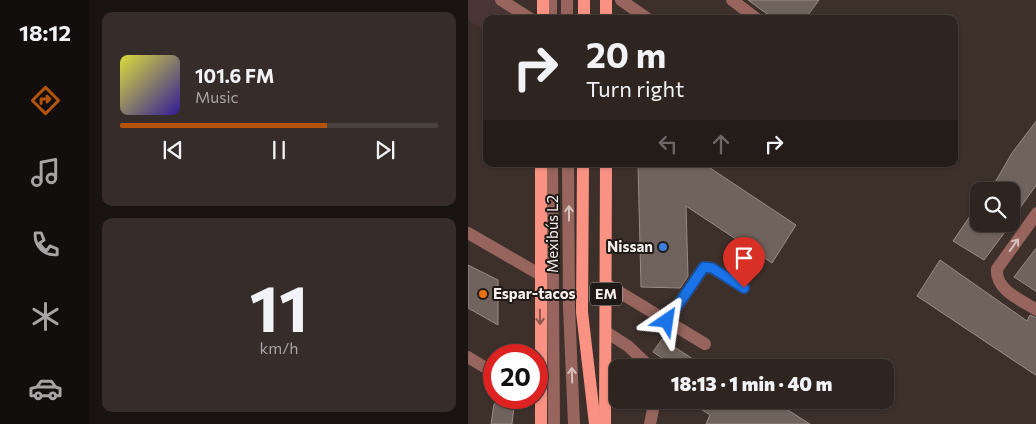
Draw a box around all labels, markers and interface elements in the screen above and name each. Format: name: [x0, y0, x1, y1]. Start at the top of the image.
text: 18:12: [19, 19, 71, 46]
text: 20 m: [586, 32, 666, 75]
icon: right: [503, 35, 568, 100]
text: 101.6 FM: [195, 64, 274, 87]
text: Turn right: [586, 75, 684, 102]
icon: directions: [28, 83, 63, 118]
text: Music: [195, 87, 239, 106]
icon: left: [654, 130, 682, 158]
icon: ahead: [707, 130, 735, 158]
icon: right: [760, 130, 788, 158]
icon: previous: [159, 136, 187, 164]
icon: pause: [265, 136, 293, 164]
icon: next: [371, 136, 399, 164]
icon: music: [28, 155, 63, 190]
map controls: [970, 182, 1020, 232]
button: search: [970, 182, 1020, 232]
street label: Mexibús L2: [543, 195, 561, 273]
one-way arrow: [564, 205, 574, 222]
icon: phone: [28, 227, 63, 262]
place label: Nissan: [607, 237, 653, 255]
pin: [723, 237, 765, 288]
one-way arrow: [1009, 238, 1019, 252]
marker: Nissan: [657, 241, 669, 253]
icon: arrive: [730, 244, 758, 272]
text: 11: [250, 266, 308, 345]
road number: EM: [590, 282, 622, 306]
place label: Espar-tacos: [493, 284, 576, 302]
marker: Espar-tacos: [477, 288, 489, 300]
position arrow: [640, 294, 692, 346]
icon: climate: [28, 299, 63, 334]
one-way arrow: [535, 309, 545, 325]
text: km/h: [260, 338, 298, 357]
speed limit sign: 20: [483, 344, 548, 409]
one-way arrow: [568, 368, 577, 384]
icon: car: [28, 371, 63, 406]
text: 18:13 · 1 min · 40 m: [671, 372, 832, 395]

